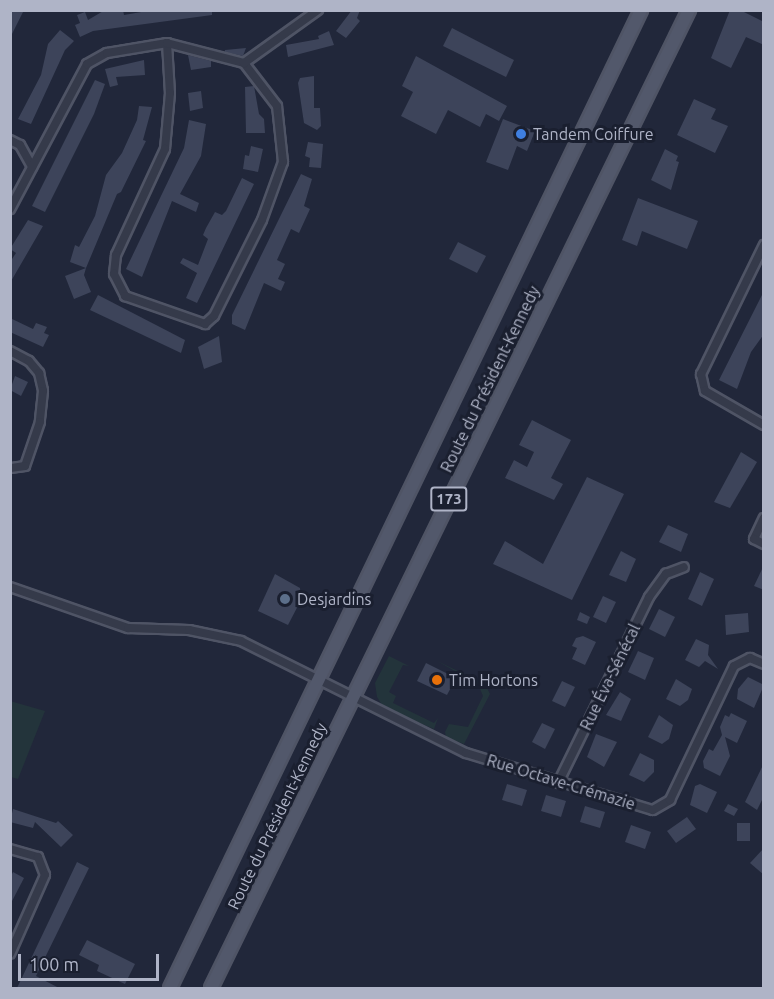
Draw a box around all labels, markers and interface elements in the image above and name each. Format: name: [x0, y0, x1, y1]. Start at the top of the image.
place label: Tandem Coiffure: [533, 124, 654, 144]
marker: Tandem Coiffure: [514, 127, 528, 141]
street label: Route du Président-Kennedy: [436, 283, 544, 475]
road number: 173: [430, 487, 468, 511]
place label: Desjardins: [297, 589, 372, 609]
marker: Desjardins: [278, 592, 292, 606]
street label: Rue Éva-Sénécal: [576, 621, 644, 733]
place label: Tim Hortons: [449, 670, 538, 690]
marker: Tim Hortons: [430, 673, 444, 687]
street label: Route du Président-Kennedy: [223, 720, 331, 912]
street label: Rue Octave-Crémazie: [485, 750, 637, 814]
scale bar: [21, 942, 162, 980]
text: 100 m: [29, 954, 79, 974]

